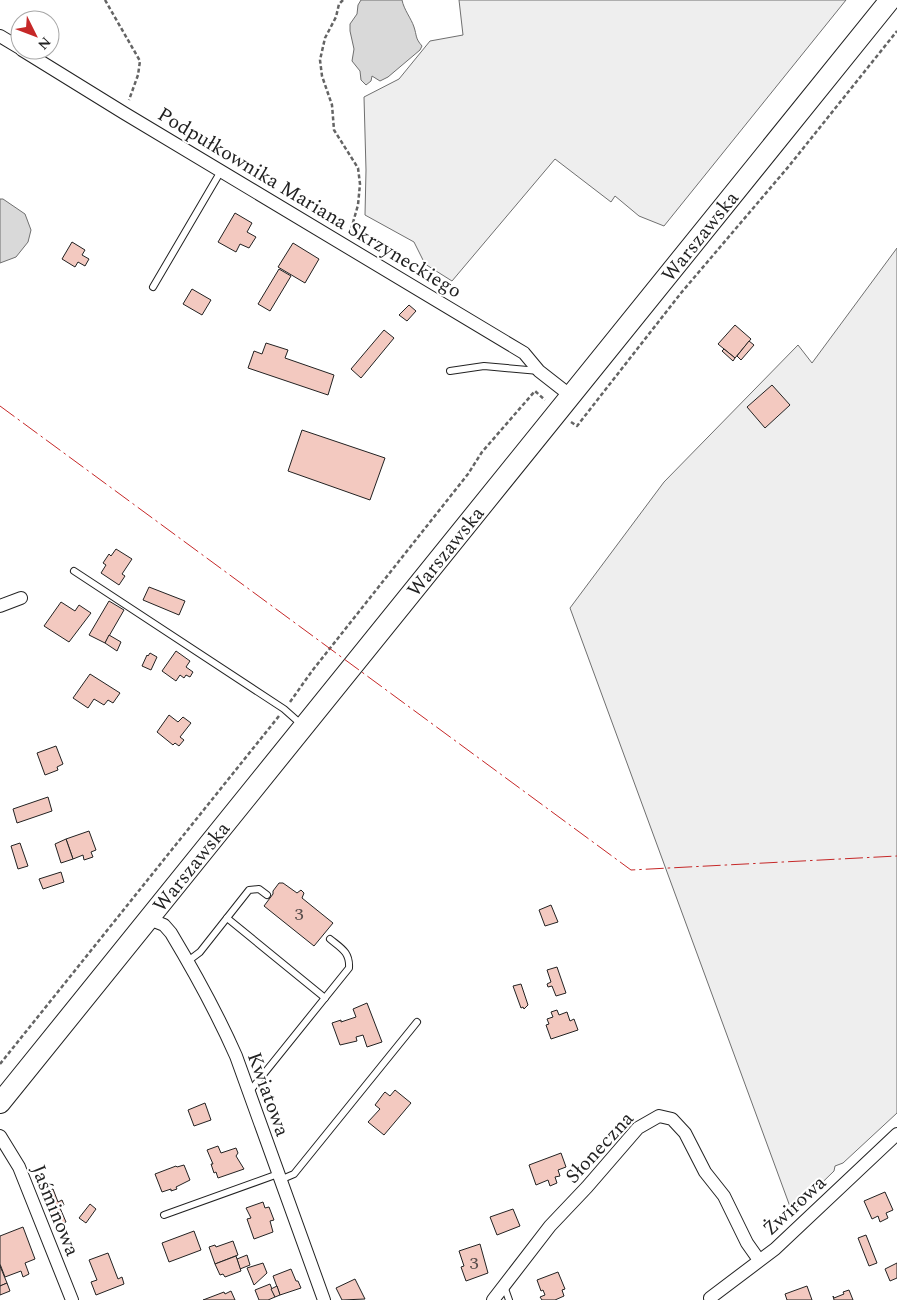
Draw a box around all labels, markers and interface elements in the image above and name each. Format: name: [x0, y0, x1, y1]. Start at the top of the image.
north arrow: [10, 10, 60, 60]
text: N: [33, 32, 56, 55]
street label: Podpułkownika Mariana Skrzyneckiego: [152, 100, 467, 306]
street label: Warszawska: [654, 185, 746, 289]
street label: Warszawska: [400, 500, 492, 604]
street label: Warszawska: [146, 815, 238, 919]
house number: 3: [295, 901, 304, 928]
street label: Kwiatowa: [239, 1048, 297, 1141]
street label: Słoneczna: [558, 1105, 641, 1191]
street label: Jaśminowa: [23, 1160, 87, 1261]
street label: Żwirowa: [756, 1168, 833, 1243]
house number: 3: [470, 1250, 479, 1277]

